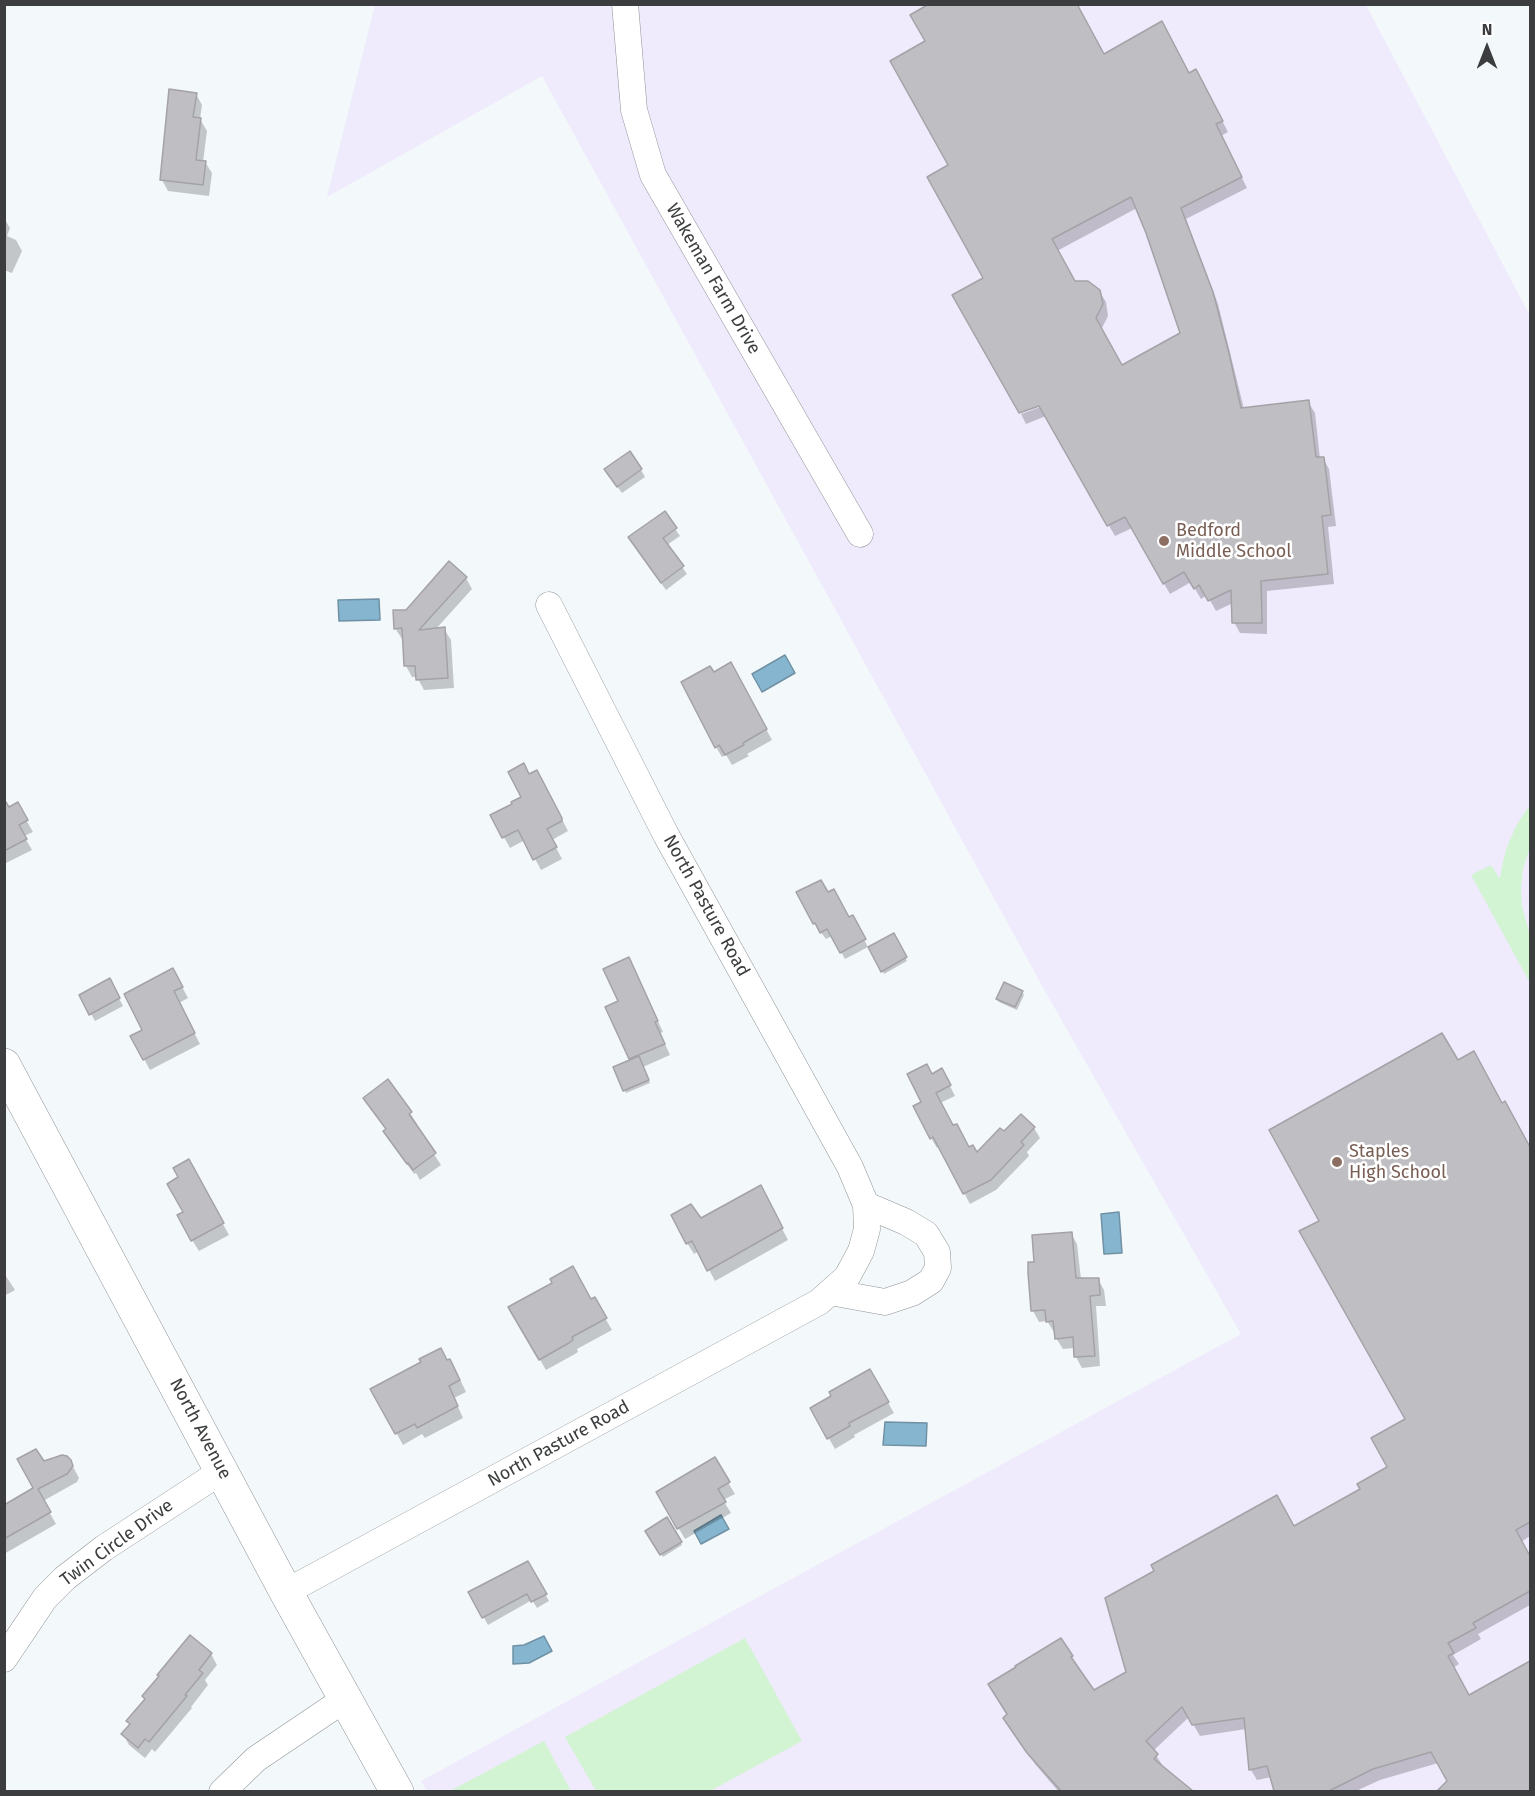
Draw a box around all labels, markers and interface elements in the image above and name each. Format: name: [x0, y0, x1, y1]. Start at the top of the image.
north arrow: [1457, 18, 1517, 78]
text: N: [1482, 20, 1492, 39]
street label: Wakeman Farm Drive: [661, 200, 765, 358]
place label: Bedford Middle School: [1176, 520, 1292, 562]
marker: Bedford Middle School: [1157, 534, 1171, 548]
street label: North Pasture Road: [658, 831, 754, 981]
place label: Staples High School: [1349, 1141, 1446, 1184]
marker: Staples High School: [1330, 1155, 1344, 1169]
street label: North Avenue: [164, 1375, 236, 1483]
street label: North Pasture Road: [484, 1396, 634, 1492]
street label: Twin Circle Drive: [56, 1495, 178, 1591]

